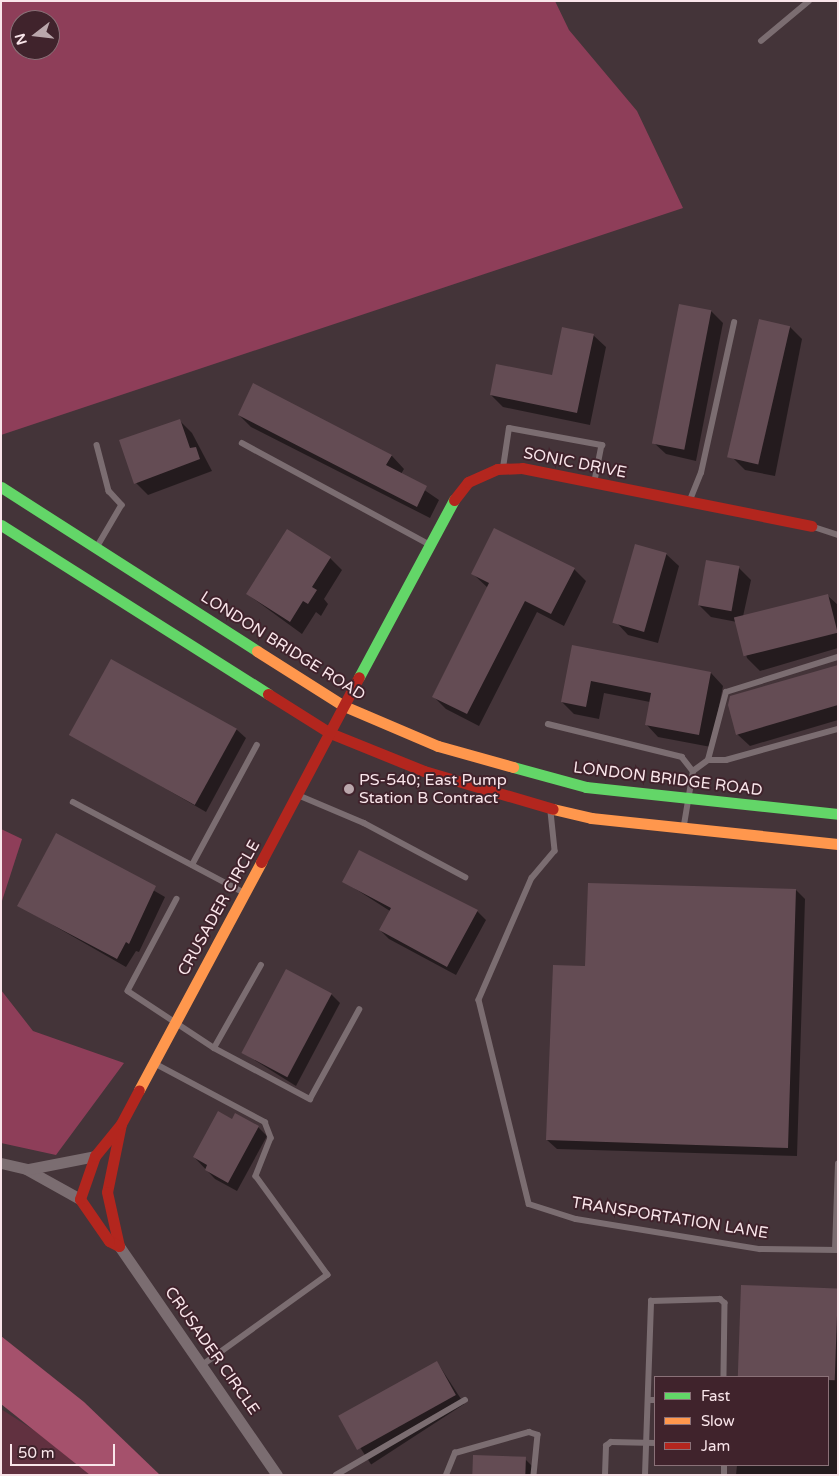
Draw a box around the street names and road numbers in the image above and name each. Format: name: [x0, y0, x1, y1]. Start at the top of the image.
street label: SONIC DRIVE: [522, 444, 628, 482]
street label: LONDON BRIDGE ROAD: [197, 587, 369, 705]
street label: LONDON BRIDGE ROAD: [572, 758, 764, 800]
street label: CRUSADER CIRCLE: [174, 837, 264, 979]
street label: TRANSPORTATION LANE: [570, 1193, 770, 1243]
street label: CRUSADER CIRCLE: [161, 1283, 263, 1419]

